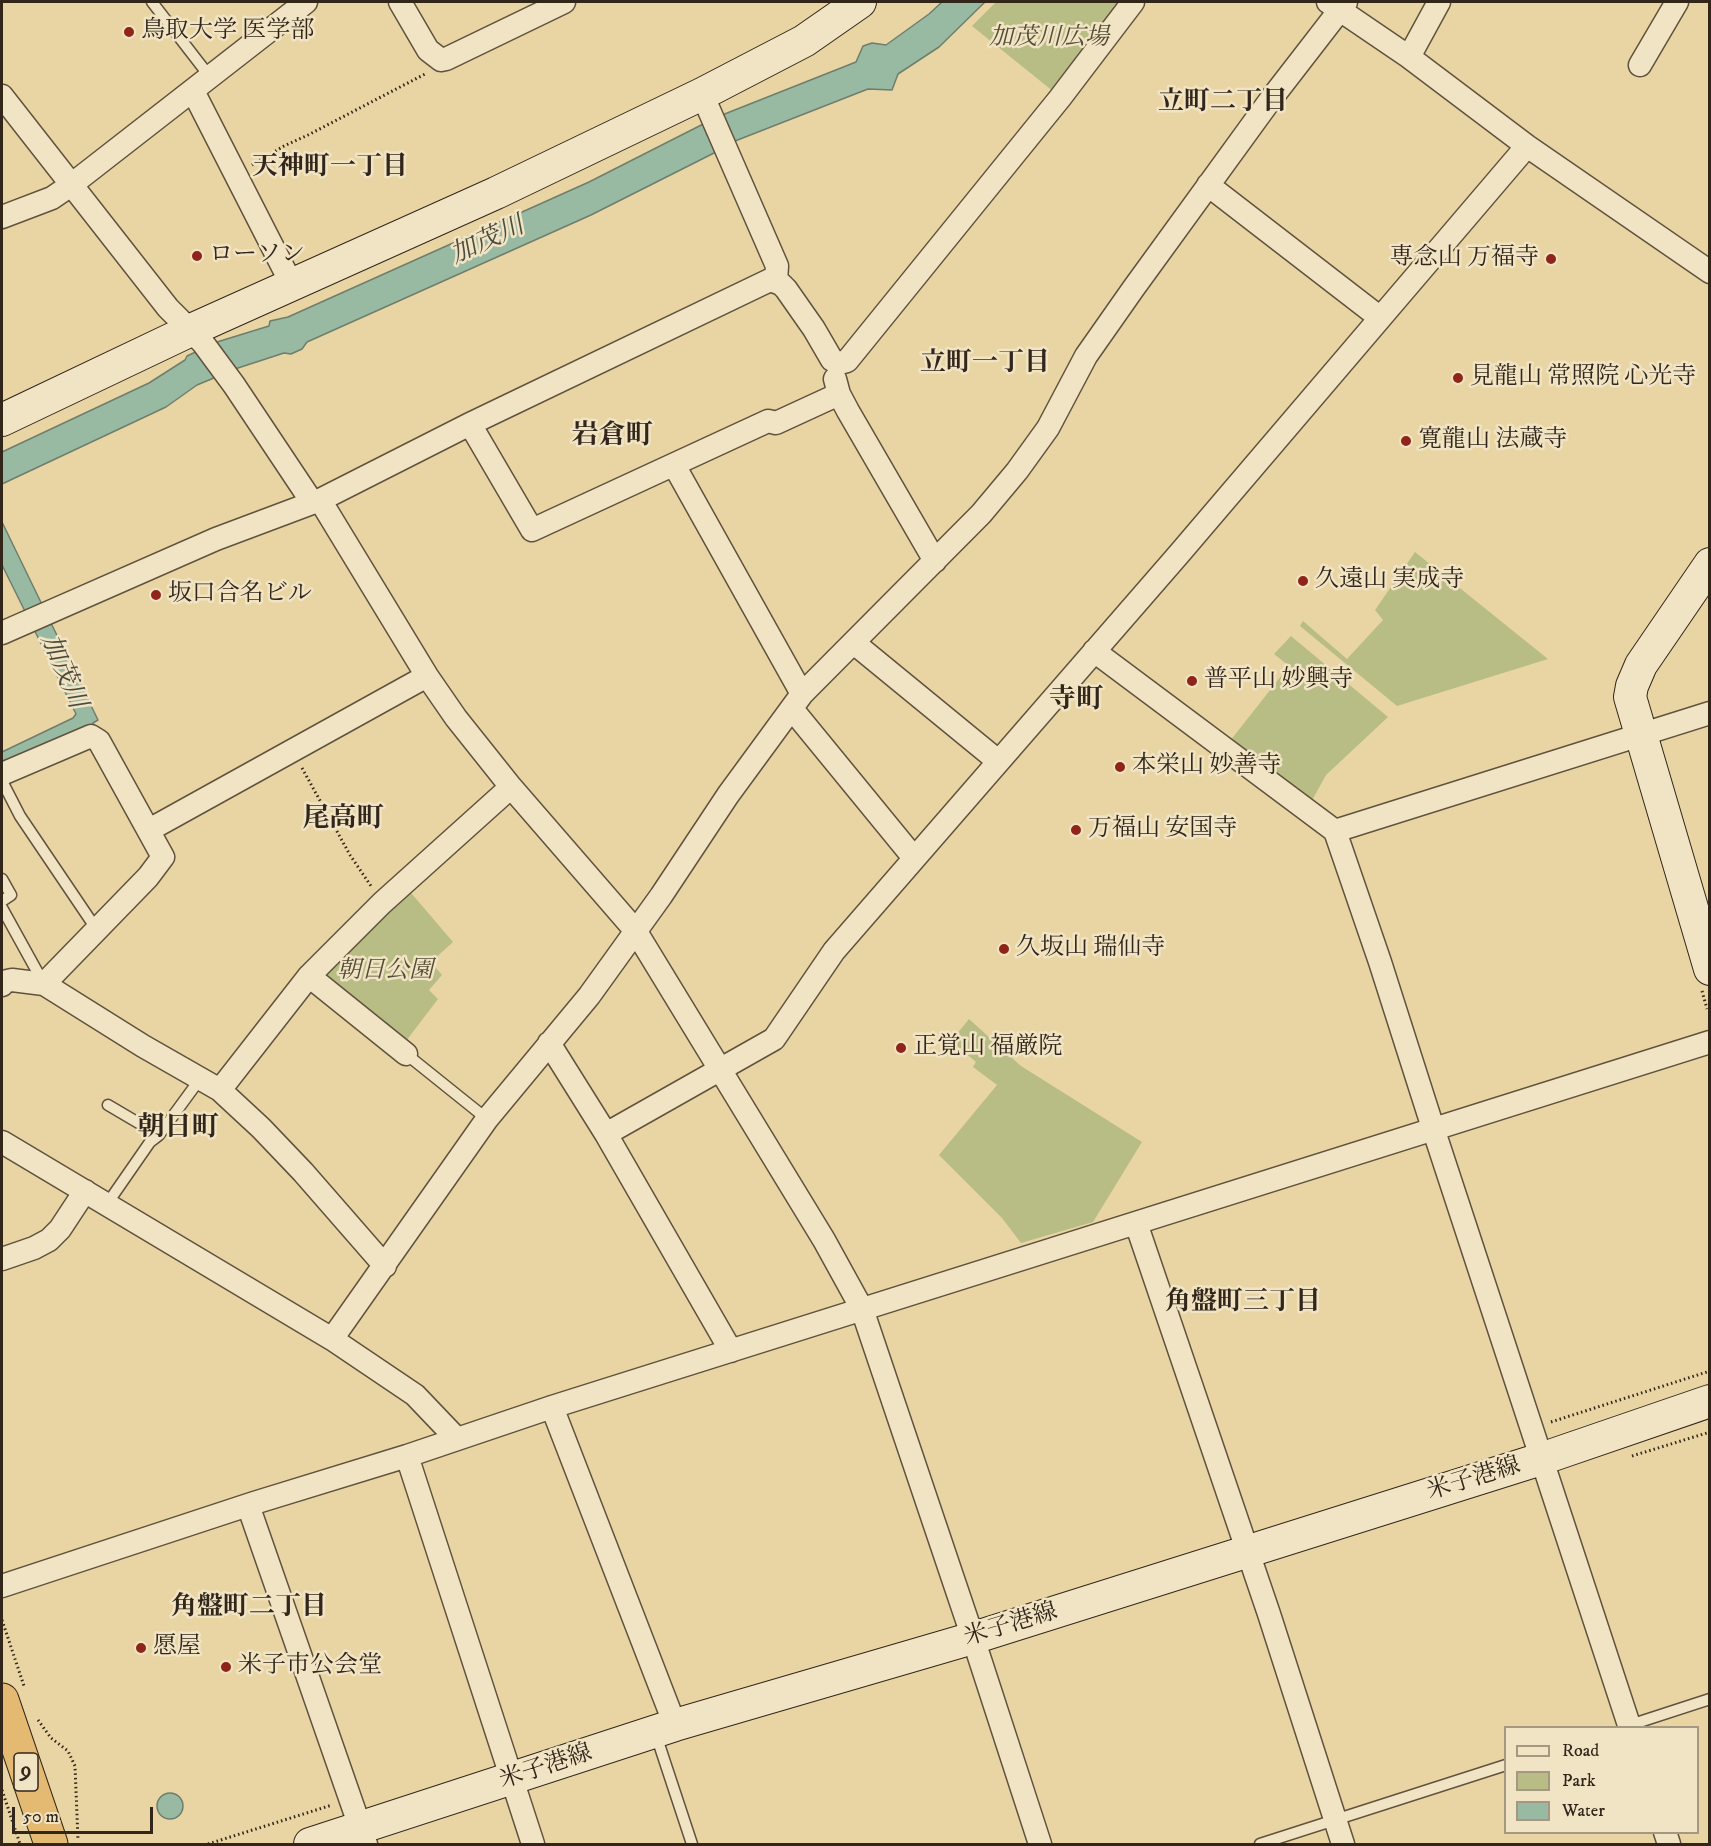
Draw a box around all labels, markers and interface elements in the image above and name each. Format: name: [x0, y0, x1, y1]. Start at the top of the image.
place label: 鳥取大学 医学部: [141, 18, 314, 46]
marker: 鳥取大学 医学部: [122, 25, 136, 39]
park label: 加茂川広場: [989, 25, 1109, 53]
district label: 立町二丁目: [1158, 88, 1288, 120]
district label: 天神町一丁目: [252, 153, 408, 185]
water label: 加茂川: [446, 211, 530, 273]
place label: ローソン: [209, 242, 305, 270]
place label: 専念山 万福寺: [1390, 245, 1539, 273]
marker: ローソン: [190, 249, 204, 263]
marker: 専念山 万福寺: [1544, 252, 1558, 266]
district label: 立町一丁目: [920, 349, 1050, 381]
place label: 見龍山 常照院 心光寺: [1470, 364, 1696, 392]
marker: 見龍山 常照院 心光寺: [1451, 371, 1465, 385]
district label: 岩倉町: [572, 421, 652, 453]
place label: 寛龍山 法蔵寺: [1418, 427, 1567, 455]
marker: 寛龍山 法蔵寺: [1399, 434, 1413, 448]
place label: 久遠山 実成寺: [1315, 567, 1464, 595]
marker: 久遠山 実成寺: [1296, 574, 1310, 588]
place label: 坂口合名ビル: [168, 581, 312, 609]
marker: 坂口合名ビル: [149, 588, 163, 602]
water label: 加茂川: [32, 630, 92, 714]
place label: 普平山 妙興寺: [1204, 667, 1353, 695]
marker: 普平山 妙興寺: [1185, 674, 1199, 688]
district label: 寺町: [1049, 685, 1103, 717]
place label: 本栄山 妙善寺: [1132, 753, 1281, 781]
marker: 本栄山 妙善寺: [1113, 760, 1127, 774]
district label: 尾高町: [303, 804, 383, 836]
place label: 万福山 安国寺: [1088, 816, 1237, 844]
marker: 万福山 安国寺: [1069, 823, 1083, 837]
place label: 久坂山 瑞仙寺: [1016, 935, 1165, 963]
marker: 久坂山 瑞仙寺: [997, 942, 1011, 956]
park label: 朝日公園: [337, 958, 433, 986]
place label: 正覚山 福厳院: [913, 1034, 1062, 1062]
marker: 正覚山 福厳院: [894, 1041, 908, 1055]
district label: 朝日町: [138, 1113, 218, 1145]
district label: 角盤町三丁目: [1165, 1288, 1321, 1320]
street label: 米子港線: [1424, 1452, 1524, 1508]
district label: 角盤町二丁目: [171, 1593, 327, 1625]
street label: 米子港線: [961, 1598, 1061, 1654]
place label: 愿屋: [153, 1634, 201, 1662]
marker: 愿屋: [134, 1641, 148, 1655]
place label: 米子市公会堂: [238, 1653, 382, 1681]
marker: 米子市公会堂: [219, 1660, 233, 1674]
legend: [1504, 1726, 1699, 1834]
street label: 米子港線: [496, 1739, 596, 1797]
text: Road: [1562, 1740, 1599, 1762]
road number: 9: [14, 1753, 38, 1791]
text: Park: [1562, 1770, 1596, 1792]
scale bar: [15, 1795, 156, 1833]
text: Water: [1562, 1800, 1605, 1822]
text: 50 m: [23, 1806, 59, 1828]

